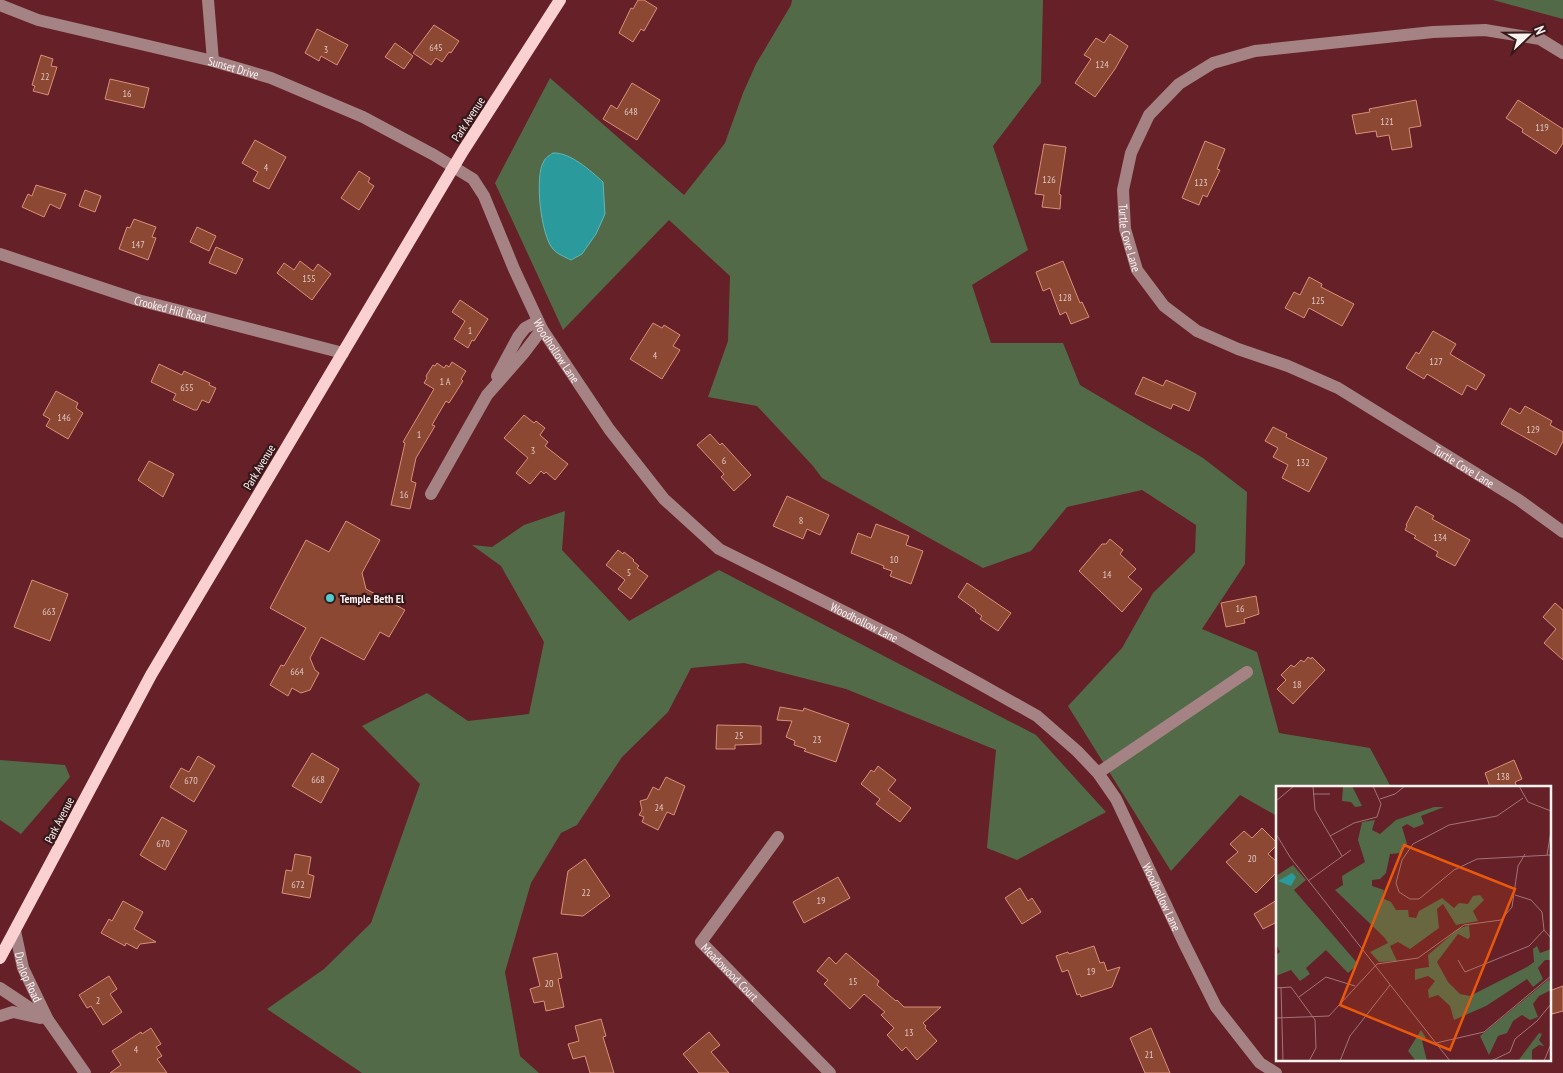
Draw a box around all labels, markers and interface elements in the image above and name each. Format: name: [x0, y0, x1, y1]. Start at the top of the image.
north arrow: [1503, 10, 1553, 60]
text: N: [1530, 23, 1550, 37]
house number: 645: [429, 41, 443, 54]
house number: 3: [324, 43, 328, 56]
street label: Sunset Drive: [207, 53, 261, 82]
house number: 124: [1095, 58, 1109, 71]
house number: 22: [41, 70, 50, 83]
house number: 16: [123, 87, 132, 100]
street label: Park Avenue: [448, 94, 488, 144]
house number: 648: [624, 105, 638, 118]
house number: 121: [1380, 115, 1394, 128]
house number: 119: [1535, 121, 1549, 134]
house number: 4: [264, 161, 269, 174]
house number: 126: [1042, 173, 1056, 186]
house number: 123: [1194, 176, 1208, 189]
street label: Turtle Cove Lane: [1116, 204, 1145, 273]
house number: 147: [131, 238, 145, 251]
house number: 155: [302, 272, 316, 285]
house number: 128: [1058, 291, 1072, 304]
street label: Crooked Hill Road: [132, 292, 208, 325]
house number: 125: [1311, 294, 1325, 307]
street label: Woodhollow Lane: [531, 316, 583, 386]
house number: 1: [468, 324, 472, 337]
house number: 4: [653, 349, 658, 362]
house number: 127: [1429, 355, 1443, 368]
house number: 1 A: [439, 375, 451, 388]
house number: 655: [180, 381, 194, 394]
house number: 146: [57, 411, 71, 424]
house number: 129: [1526, 423, 1540, 436]
house number: 1: [417, 428, 421, 441]
street label: Turtle Cove Lane: [1431, 441, 1497, 491]
street label: Park Avenue: [240, 442, 278, 492]
house number: 3: [531, 444, 535, 457]
house number: 6: [722, 454, 727, 467]
house number: 132: [1296, 456, 1310, 469]
house number: 16: [400, 488, 409, 501]
house number: 8: [799, 514, 803, 527]
house number: 134: [1433, 531, 1447, 544]
house number: 10: [890, 553, 899, 566]
house number: 5: [627, 566, 631, 579]
house number: 14: [1103, 568, 1112, 581]
place label: Temple Beth El: [340, 591, 404, 606]
marker: Temple Beth El: [324, 592, 336, 604]
street label: Woodhollow Lane: [828, 599, 901, 645]
house number: 16: [1236, 602, 1245, 615]
house number: 663: [42, 605, 56, 618]
house number: 664: [290, 665, 304, 678]
house number: 18: [1293, 678, 1302, 691]
house number: 25: [735, 729, 744, 742]
house number: 23: [813, 733, 822, 746]
house number: 138: [1496, 770, 1510, 783]
house number: 668: [311, 773, 325, 786]
house number: 670: [184, 774, 198, 787]
inset map: [1276, 786, 1550, 1060]
street label: Park Avenue: [41, 794, 77, 846]
house number: 24: [655, 801, 664, 814]
house number: 670: [156, 837, 170, 850]
house number: 20: [1248, 852, 1257, 865]
street label: Woodhollow Lane: [1140, 860, 1185, 933]
house number: 672: [291, 878, 305, 891]
house number: 22: [582, 886, 591, 899]
house number: 19: [817, 894, 826, 907]
street label: Meadowood Court: [699, 940, 763, 1004]
street label: Dunlop Road: [12, 950, 46, 1004]
house number: 19: [1087, 965, 1096, 978]
house number: 15: [849, 975, 858, 988]
house number: 20: [545, 977, 554, 990]
house number: 2: [96, 994, 100, 1007]
house number: 13: [905, 1026, 914, 1039]
house number: 4: [134, 1043, 139, 1056]
house number: 21: [1145, 1048, 1154, 1061]

